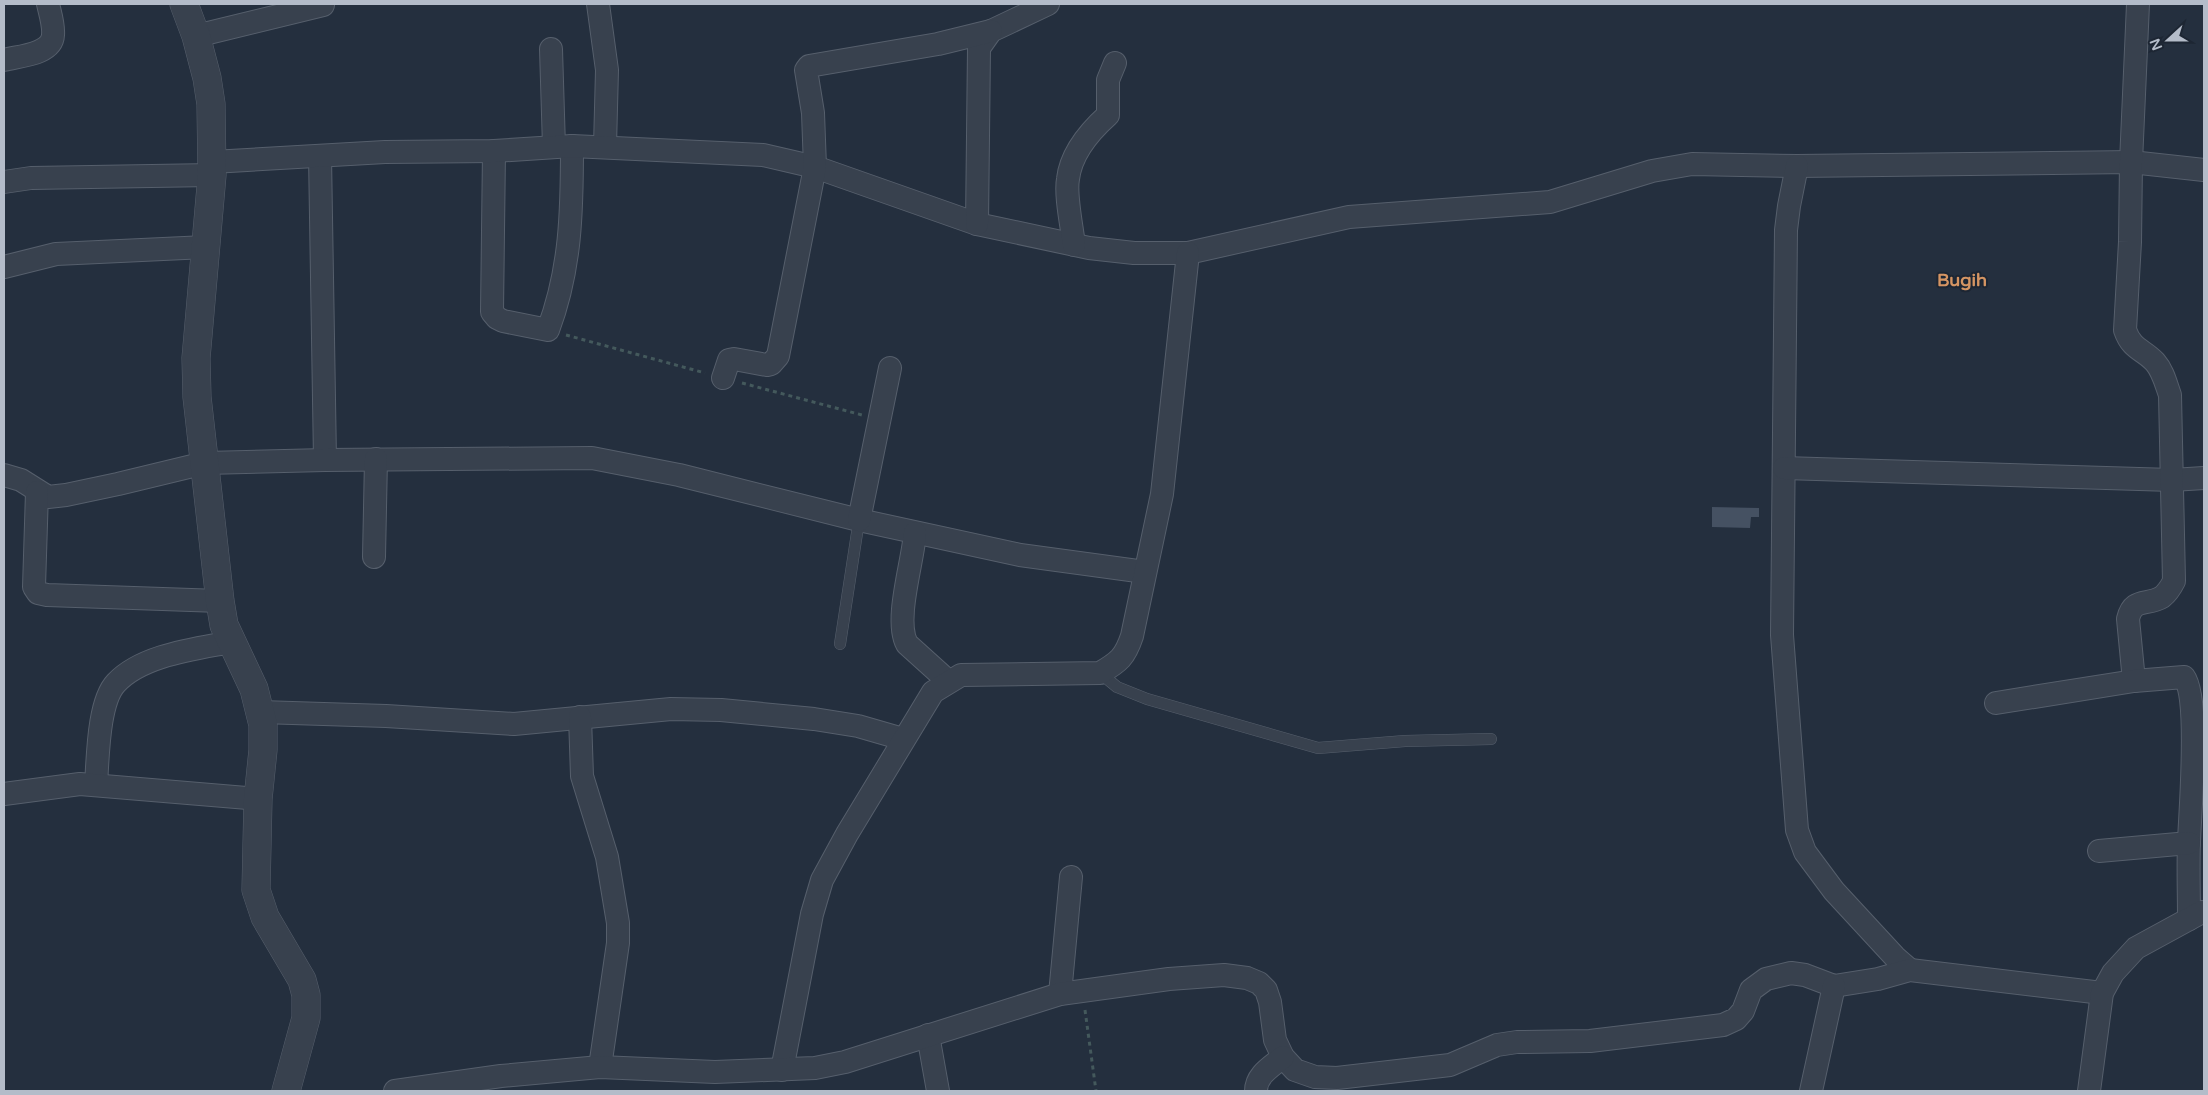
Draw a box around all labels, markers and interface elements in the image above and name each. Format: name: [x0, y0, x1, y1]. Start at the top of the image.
north arrow: [2143, 15, 2193, 65]
text: N: [2146, 36, 2166, 53]
district label: Bugih: [1937, 269, 1987, 291]

